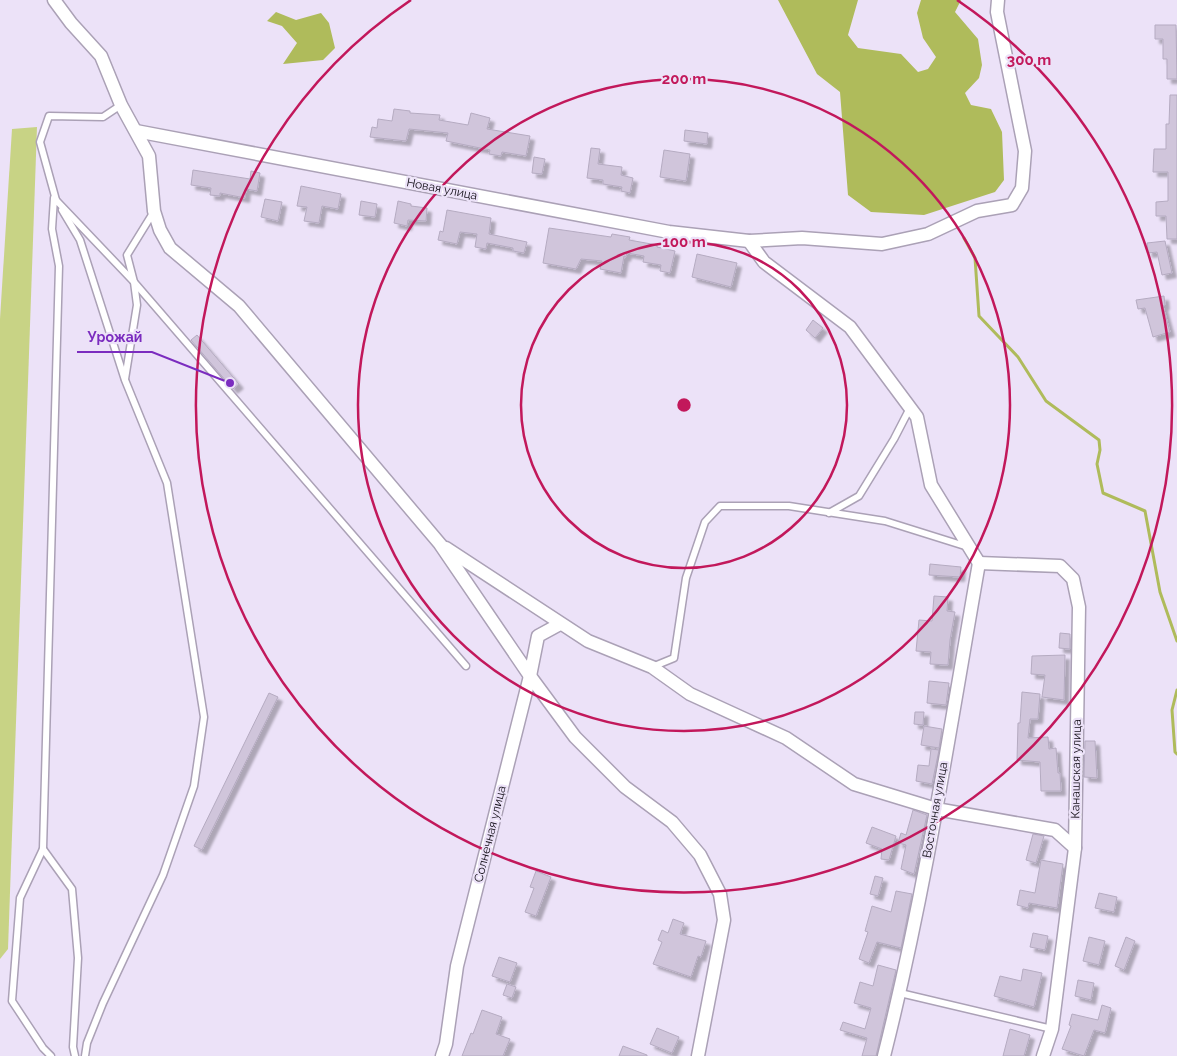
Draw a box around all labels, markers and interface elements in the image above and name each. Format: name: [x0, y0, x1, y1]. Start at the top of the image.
text: 300 m: [1007, 51, 1051, 69]
text: 200 m: [662, 70, 706, 88]
street label: Новая улица: [405, 175, 479, 203]
text: 100 m: [662, 233, 706, 251]
callout: Урожай: [77, 323, 152, 352]
text: Урожай: [87, 329, 142, 345]
centre of rings: [675, 396, 693, 414]
street label: Канашская улица: [1068, 719, 1084, 819]
street label: Восточная улица: [920, 761, 950, 859]
street label: Солнечная улица: [471, 784, 509, 884]

